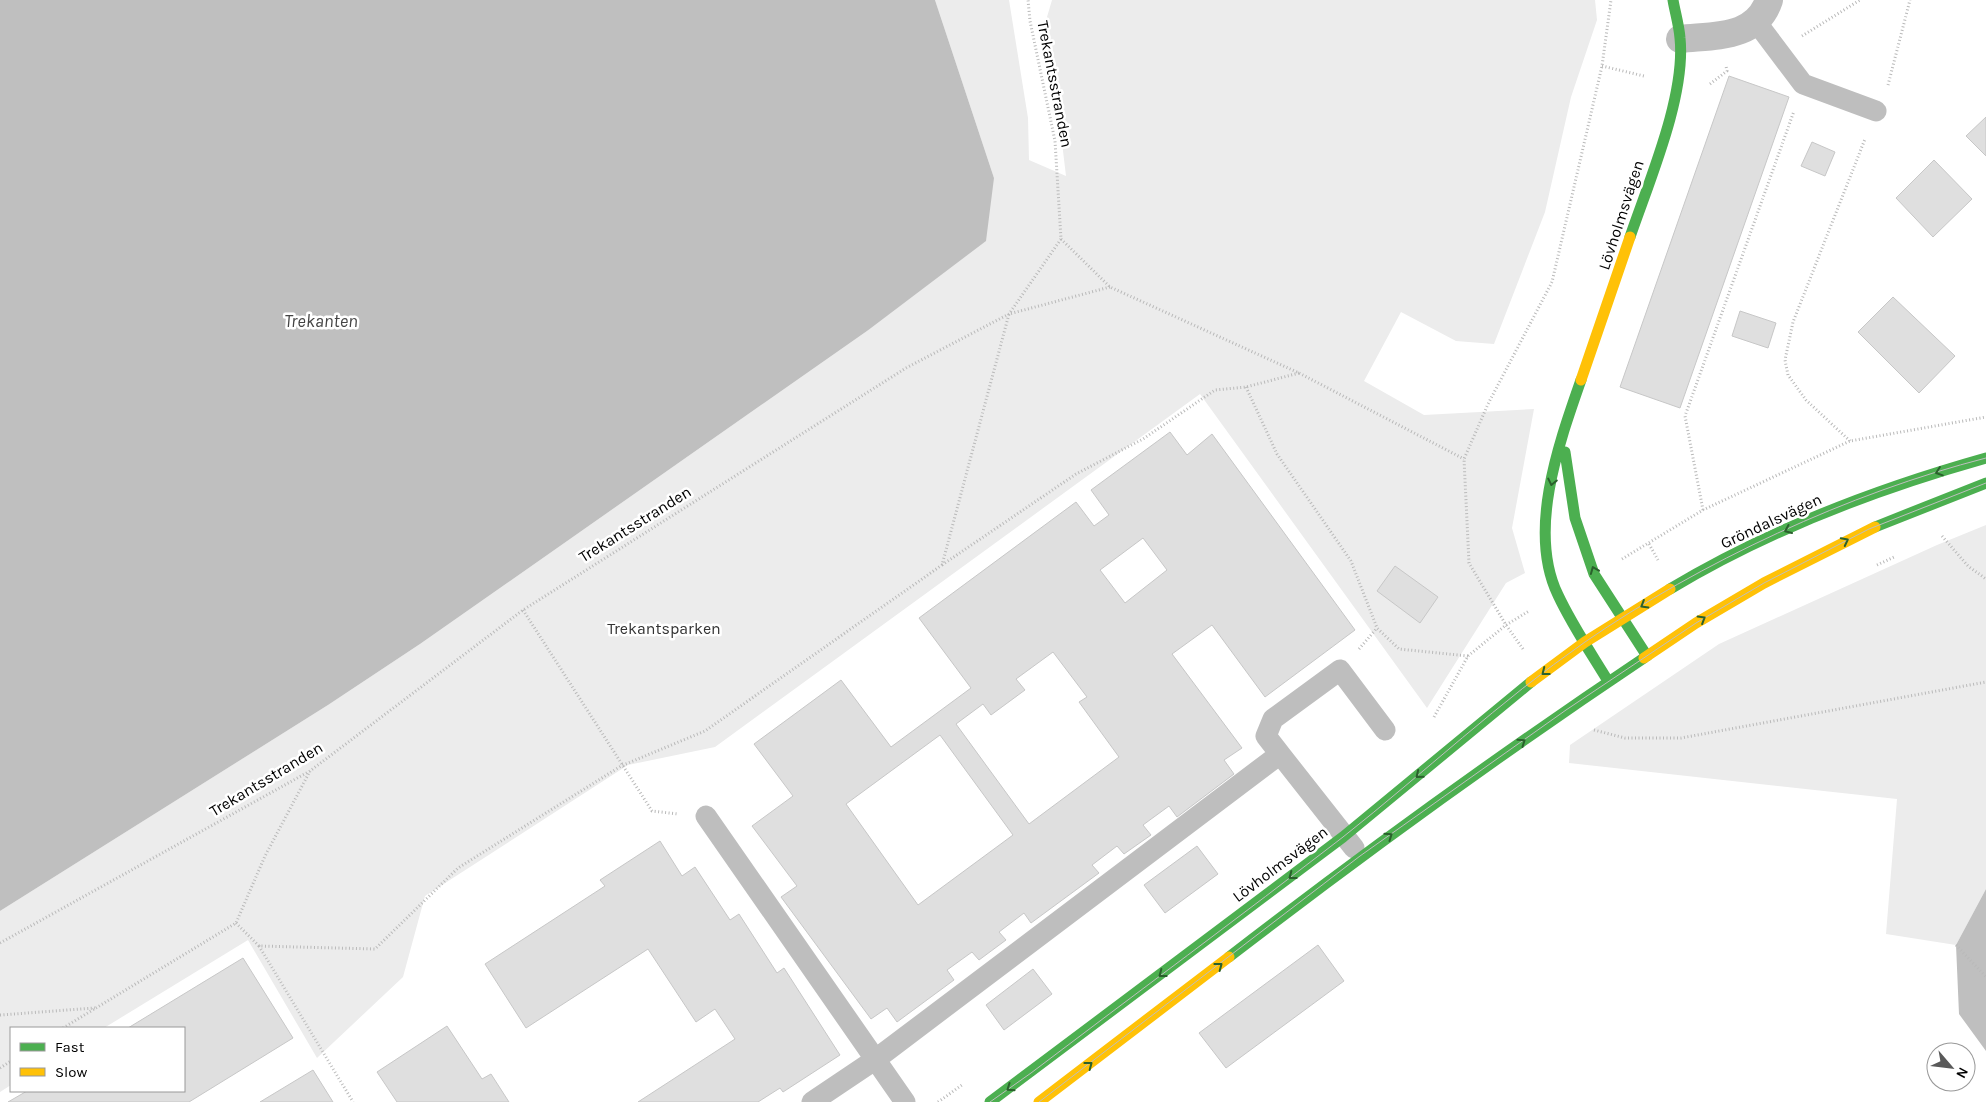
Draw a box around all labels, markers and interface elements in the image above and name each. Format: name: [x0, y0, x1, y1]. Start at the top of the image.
street label: Trekantsstranden: [1033, 19, 1077, 149]
street label: Lövholmsvägen: [1594, 158, 1648, 272]
water label: Trekanten: [284, 310, 358, 332]
one-way arrow: [1936, 467, 1944, 477]
one-way arrow: [1548, 477, 1558, 486]
street label: Trekantsstranden: [575, 482, 695, 566]
street label: Gröndalsvägen: [1717, 489, 1825, 553]
one-way arrow: [1784, 524, 1793, 535]
one-way arrow: [1840, 537, 1849, 548]
one-way arrow: [1589, 566, 1600, 575]
one-way arrow: [1640, 598, 1649, 608]
one-way arrow: [1697, 615, 1706, 625]
park label: Trekantsparken: [607, 619, 721, 638]
one-way arrow: [1541, 666, 1551, 675]
street label: Trekantsstranden: [206, 738, 326, 820]
one-way arrow: [1516, 739, 1526, 748]
one-way arrow: [1416, 769, 1425, 777]
street label: Lövholmsvägen: [1229, 822, 1331, 906]
one-way arrow: [1384, 833, 1393, 842]
one-way arrow: [1289, 870, 1298, 878]
one-way arrow: [1213, 963, 1222, 972]
one-way arrow: [1159, 968, 1168, 976]
legend: [10, 1027, 185, 1092]
text: Fast: [55, 1038, 85, 1056]
north arrow: [1926, 1042, 1976, 1092]
one-way arrow: [1083, 1062, 1092, 1070]
text: Slow: [55, 1063, 87, 1081]
text: N: [1952, 1064, 1972, 1081]
one-way arrow: [1007, 1082, 1016, 1091]

